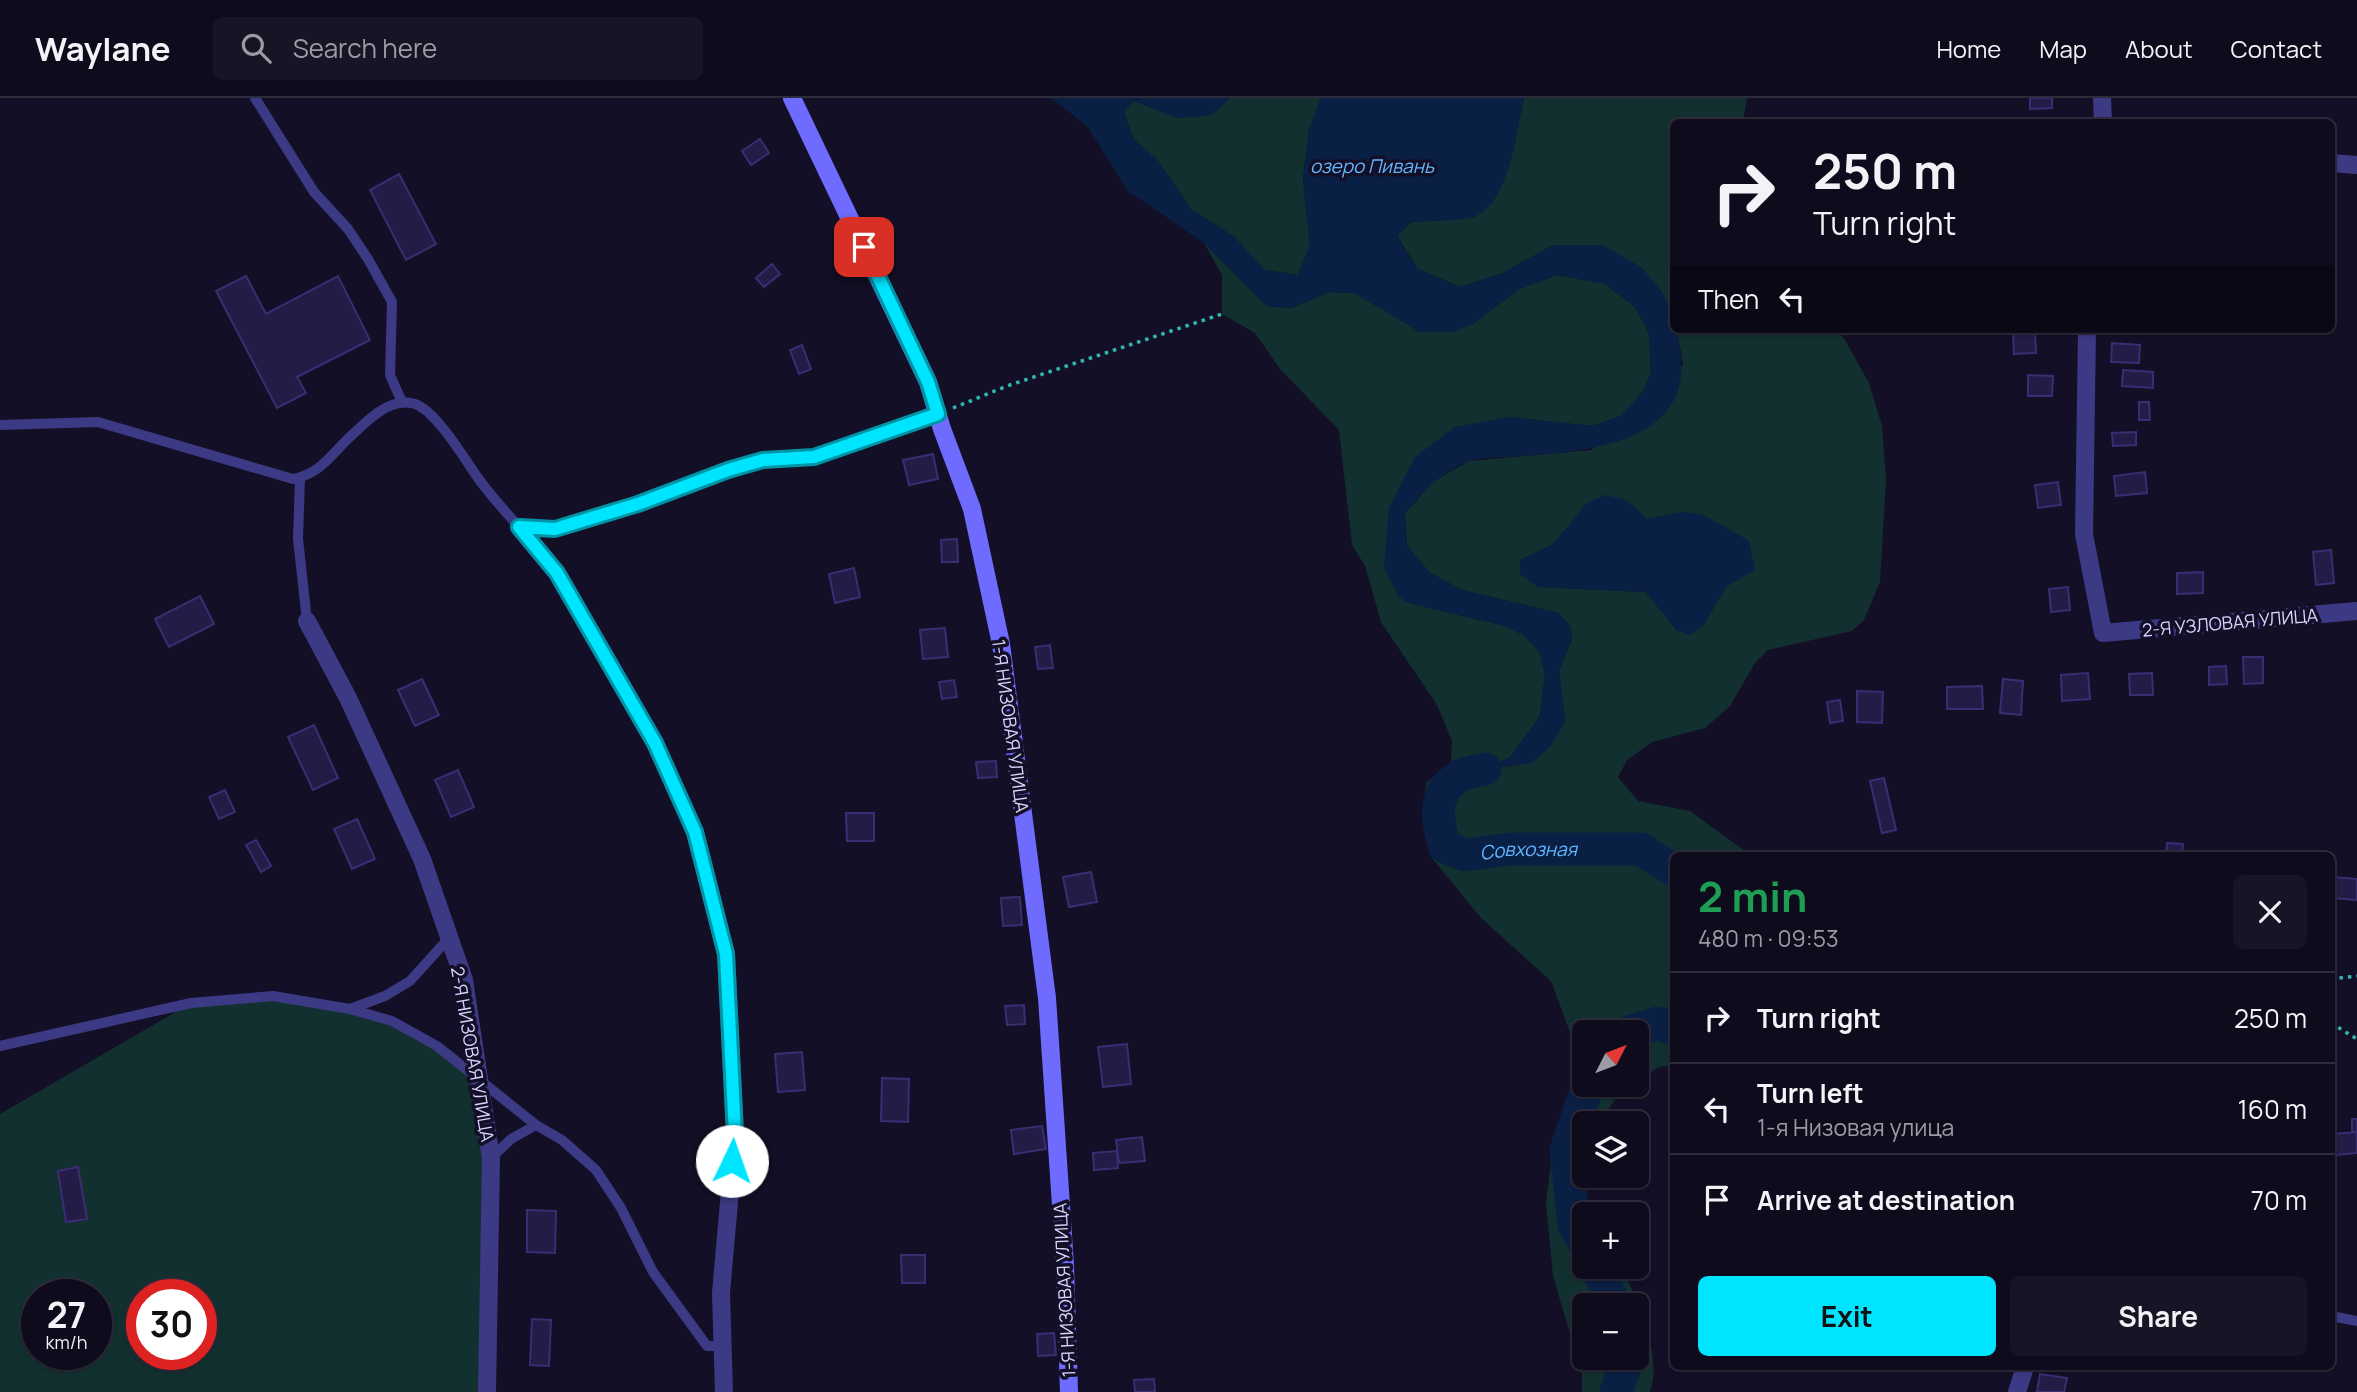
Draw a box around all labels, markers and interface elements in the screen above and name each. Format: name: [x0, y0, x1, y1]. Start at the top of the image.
search box: [213, 17, 703, 80]
text: Waylane: [35, 26, 171, 71]
icon: search: [237, 29, 275, 67]
text: Search here: [293, 30, 437, 66]
text: Home: [1936, 32, 2001, 65]
text: Map: [2039, 32, 2087, 65]
text: About: [2125, 32, 2193, 65]
text: Contact: [2231, 32, 2322, 65]
text: 250 m: [1813, 137, 1957, 204]
icon: right: [1698, 147, 1789, 238]
water label: озеро Пивань: [1310, 153, 1435, 179]
text: Turn right: [1813, 201, 1956, 245]
pin: [834, 217, 894, 277]
icon: arrive: [845, 228, 883, 266]
icon: left: [1773, 280, 1811, 318]
text: Then: [1698, 281, 1759, 317]
street label: 2-Я УЗЛОВАЯ УЛИЦА: [2141, 602, 2319, 642]
street label: 1-Я НИЗОВАЯ УЛИЦА: [987, 638, 1035, 815]
water label: Совхозная: [1478, 836, 1579, 866]
text: 2 min: [1698, 867, 1807, 925]
button: close: [2233, 875, 2307, 949]
text: 480 m · 09:53: [1698, 922, 1839, 954]
street label: 2-Я НИЗОВАЯ УЛИЦА: [446, 964, 500, 1144]
icon: right: [1698, 999, 1736, 1037]
text: Turn right: [1757, 1000, 1881, 1036]
text: 250 m: [2234, 1000, 2307, 1036]
north arrow: [1572, 1020, 1648, 1097]
map controls: [1572, 1020, 1649, 1370]
text: Turn left: [1757, 1075, 1864, 1111]
icon: left: [1698, 1090, 1736, 1128]
text: 160 m: [2238, 1091, 2307, 1127]
button: layers: [1572, 1111, 1649, 1188]
text: 1-я Низовая улица: [1757, 1111, 1954, 1143]
position arrow: [695, 1124, 769, 1198]
icon: arrive: [1698, 1181, 1736, 1219]
text: Arrive at destination: [1757, 1182, 2015, 1218]
text: 70 m: [2251, 1182, 2307, 1218]
street label: 1-Я НИЗОВАЯ УЛИЦА: [1047, 1202, 1081, 1378]
button: +: [1572, 1202, 1649, 1279]
button: Exit: [1698, 1276, 1996, 1356]
button: Share: [2010, 1276, 2307, 1356]
speed limit sign: 30: [126, 1279, 217, 1370]
text: 27: [47, 1291, 86, 1339]
button: −: [1572, 1293, 1649, 1370]
text: km/h: [46, 1330, 87, 1354]

